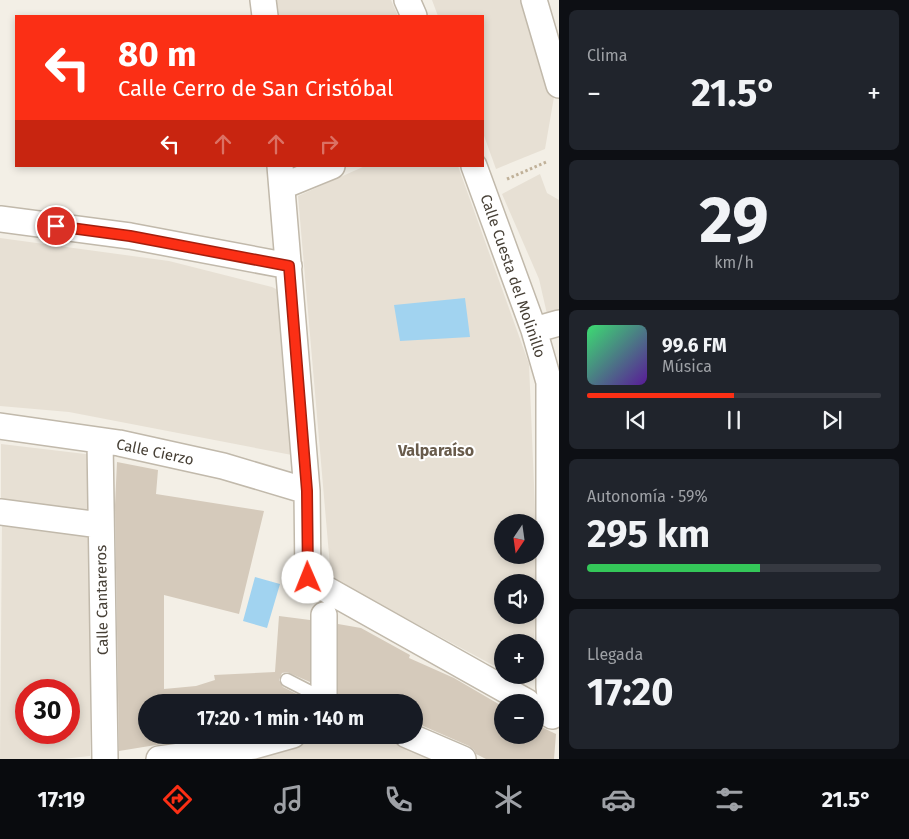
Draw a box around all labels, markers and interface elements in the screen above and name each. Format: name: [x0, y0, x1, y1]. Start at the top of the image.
text: 80 m: [118, 33, 197, 75]
icon: left: [35, 35, 100, 100]
text: Clima: [587, 46, 627, 65]
text: 21.5°: [691, 70, 777, 116]
text: Calle Cerro de San Cristóbal: [118, 75, 393, 102]
text: −: [587, 77, 601, 110]
text: +: [867, 77, 881, 110]
icon: left: [156, 130, 184, 158]
icon: ahead: [209, 130, 237, 158]
icon: ahead: [262, 130, 290, 158]
icon: right: [315, 130, 343, 158]
text: 29: [699, 181, 769, 259]
street label: Calle Cuesta del Molinillo: [477, 192, 549, 360]
pin: [35, 205, 77, 247]
icon: arrive: [42, 212, 70, 240]
text: km/h: [714, 253, 754, 272]
text: 99.6 FM: [662, 334, 727, 357]
text: Música: [662, 357, 712, 376]
icon: previous: [622, 406, 650, 434]
icon: pause: [720, 406, 748, 434]
icon: next: [818, 406, 846, 434]
street label: Calle Cierzo: [115, 435, 195, 469]
district label: Valparaíso: [397, 441, 474, 460]
text: Autonomía · 59%: [587, 487, 708, 506]
text: 295 km: [587, 511, 710, 557]
north arrow: [494, 514, 544, 564]
map controls: [494, 514, 544, 744]
street label: Calle Cantareros: [92, 545, 112, 655]
position arrow: [281, 551, 333, 603]
button: sound: [494, 574, 544, 624]
button: +: [494, 634, 544, 684]
text: Llegada: [587, 645, 643, 664]
text: 17:20: [587, 669, 673, 715]
speed limit sign: 30: [15, 679, 80, 744]
button: −: [494, 694, 544, 744]
text: 17:20 · 1 min · 140 m: [197, 707, 364, 730]
icon: directions: [160, 782, 195, 817]
icon: music: [271, 782, 306, 817]
icon: phone: [381, 782, 416, 817]
icon: climate: [491, 782, 526, 817]
icon: car: [601, 782, 636, 817]
icon: filters: [712, 782, 747, 817]
text: 17:19: [38, 786, 85, 813]
text: 21.5°: [822, 786, 871, 813]

